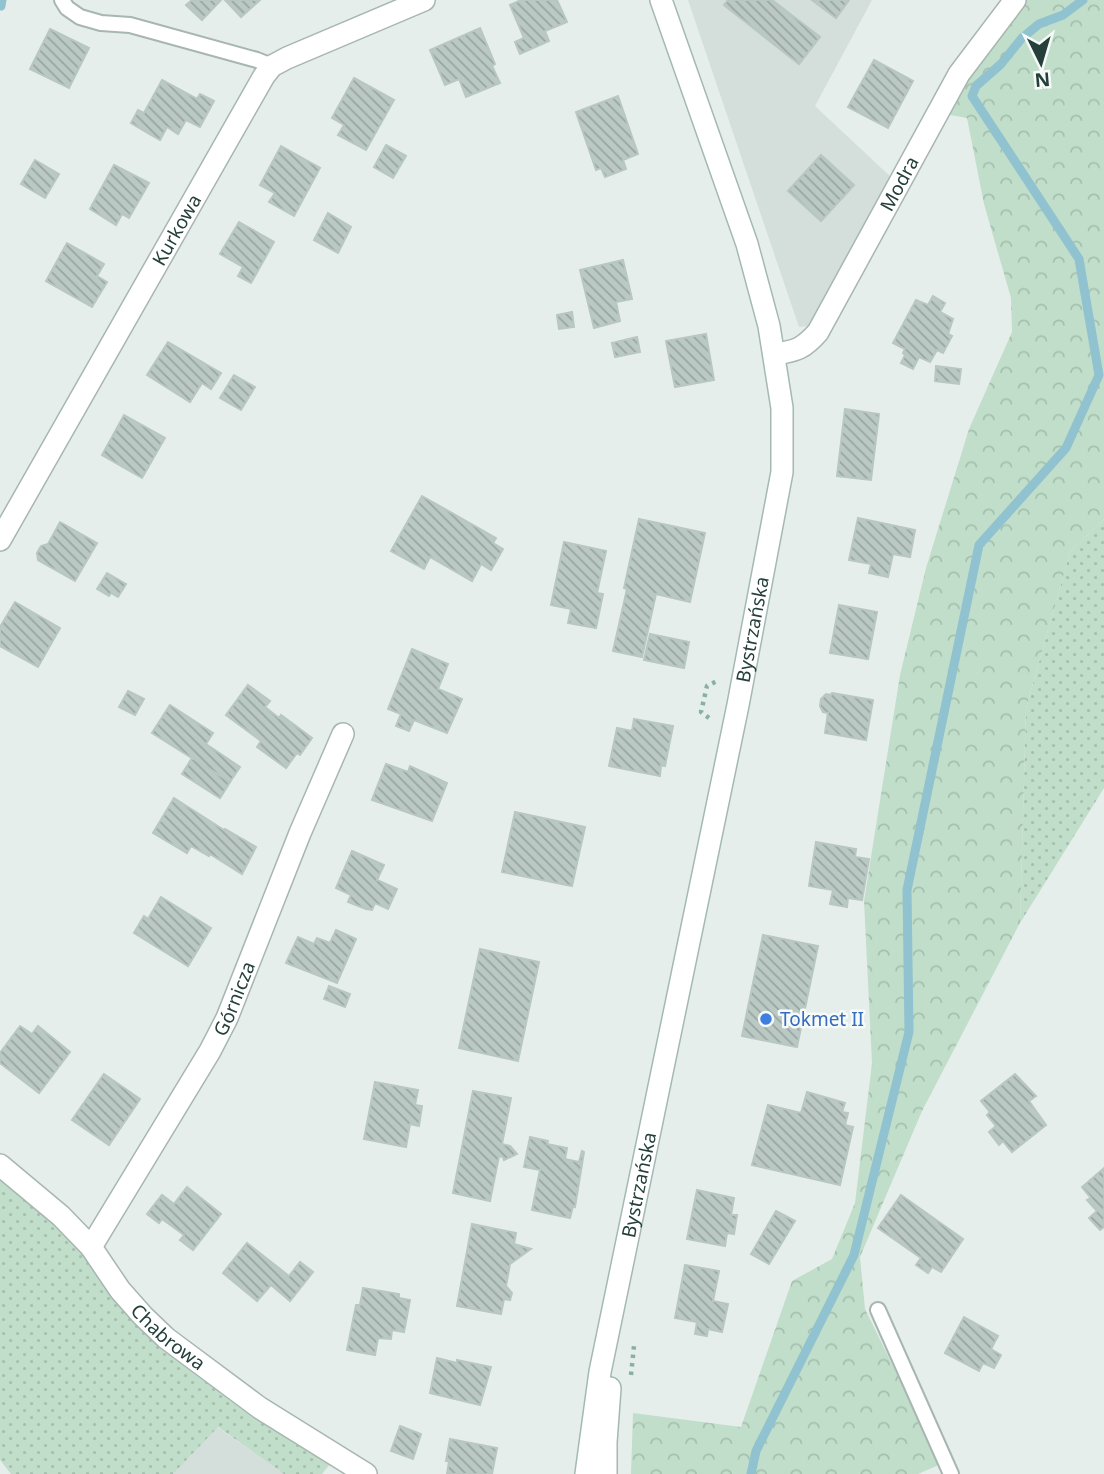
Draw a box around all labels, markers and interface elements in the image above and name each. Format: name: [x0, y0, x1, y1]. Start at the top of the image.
north arrow: [1006, 28, 1076, 98]
text: N: [1034, 66, 1051, 94]
street label: Modra: [874, 152, 925, 216]
street label: Kurkowa: [146, 189, 207, 270]
street label: Bystrzańska: [730, 574, 775, 684]
street label: Górnicza: [207, 958, 261, 1041]
place label: Tokmet II: [780, 1006, 864, 1032]
marker: Tokmet II: [758, 1011, 774, 1027]
street label: Bystrzańska: [615, 1130, 662, 1240]
street label: Chabrowa: [125, 1298, 211, 1376]

